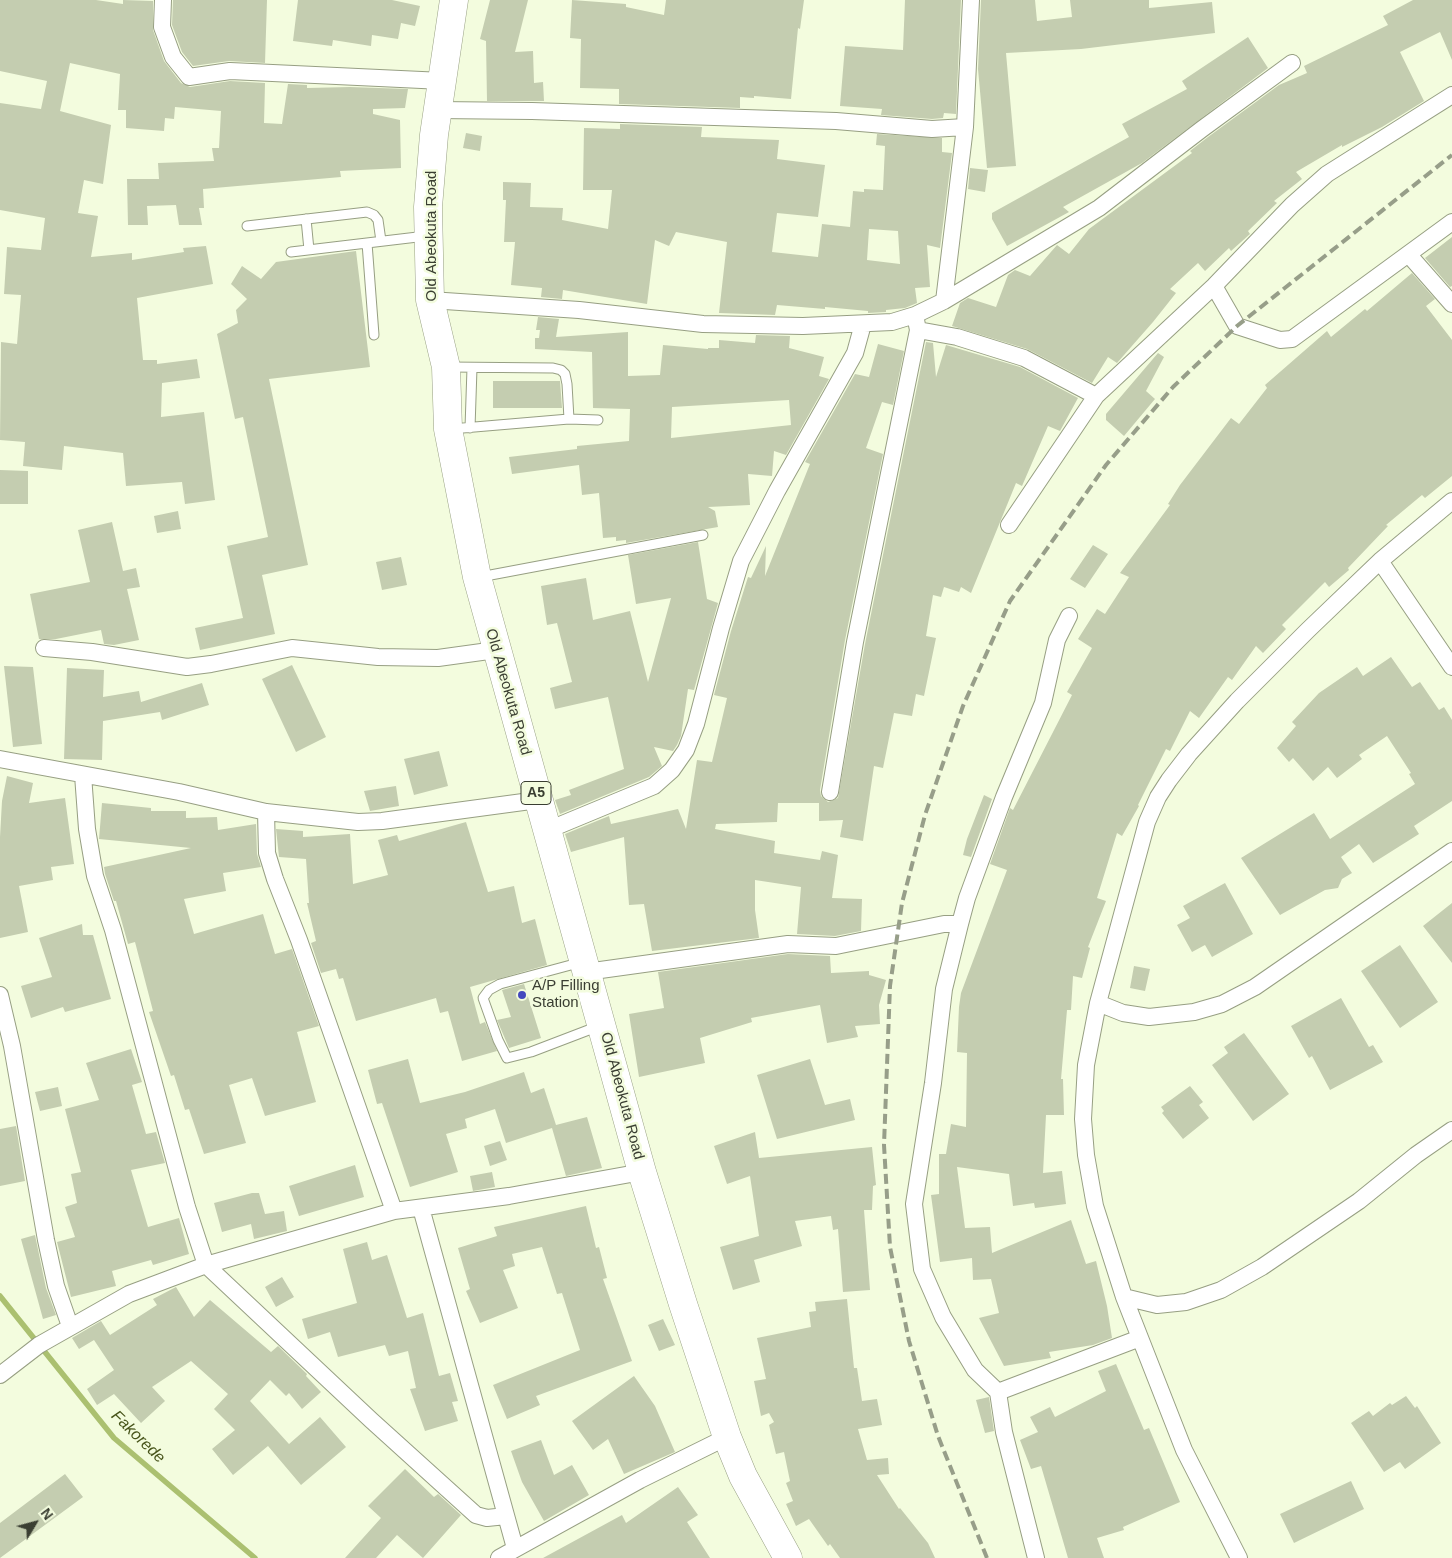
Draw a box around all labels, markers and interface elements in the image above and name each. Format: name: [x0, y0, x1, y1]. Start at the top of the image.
street label: Old Abeokuta Road: [423, 171, 441, 301]
street label: Old Abeokuta Road: [481, 627, 535, 757]
road number: A5: [521, 781, 551, 804]
place label: A/P Filling Station: [532, 977, 600, 1012]
marker: A/P Filling Station: [516, 989, 528, 1001]
street label: Old Abeokuta Road: [596, 1030, 648, 1162]
water label: Fakorede: [107, 1407, 169, 1467]
north arrow: [10, 1498, 60, 1548]
text: N: [38, 1505, 56, 1523]

